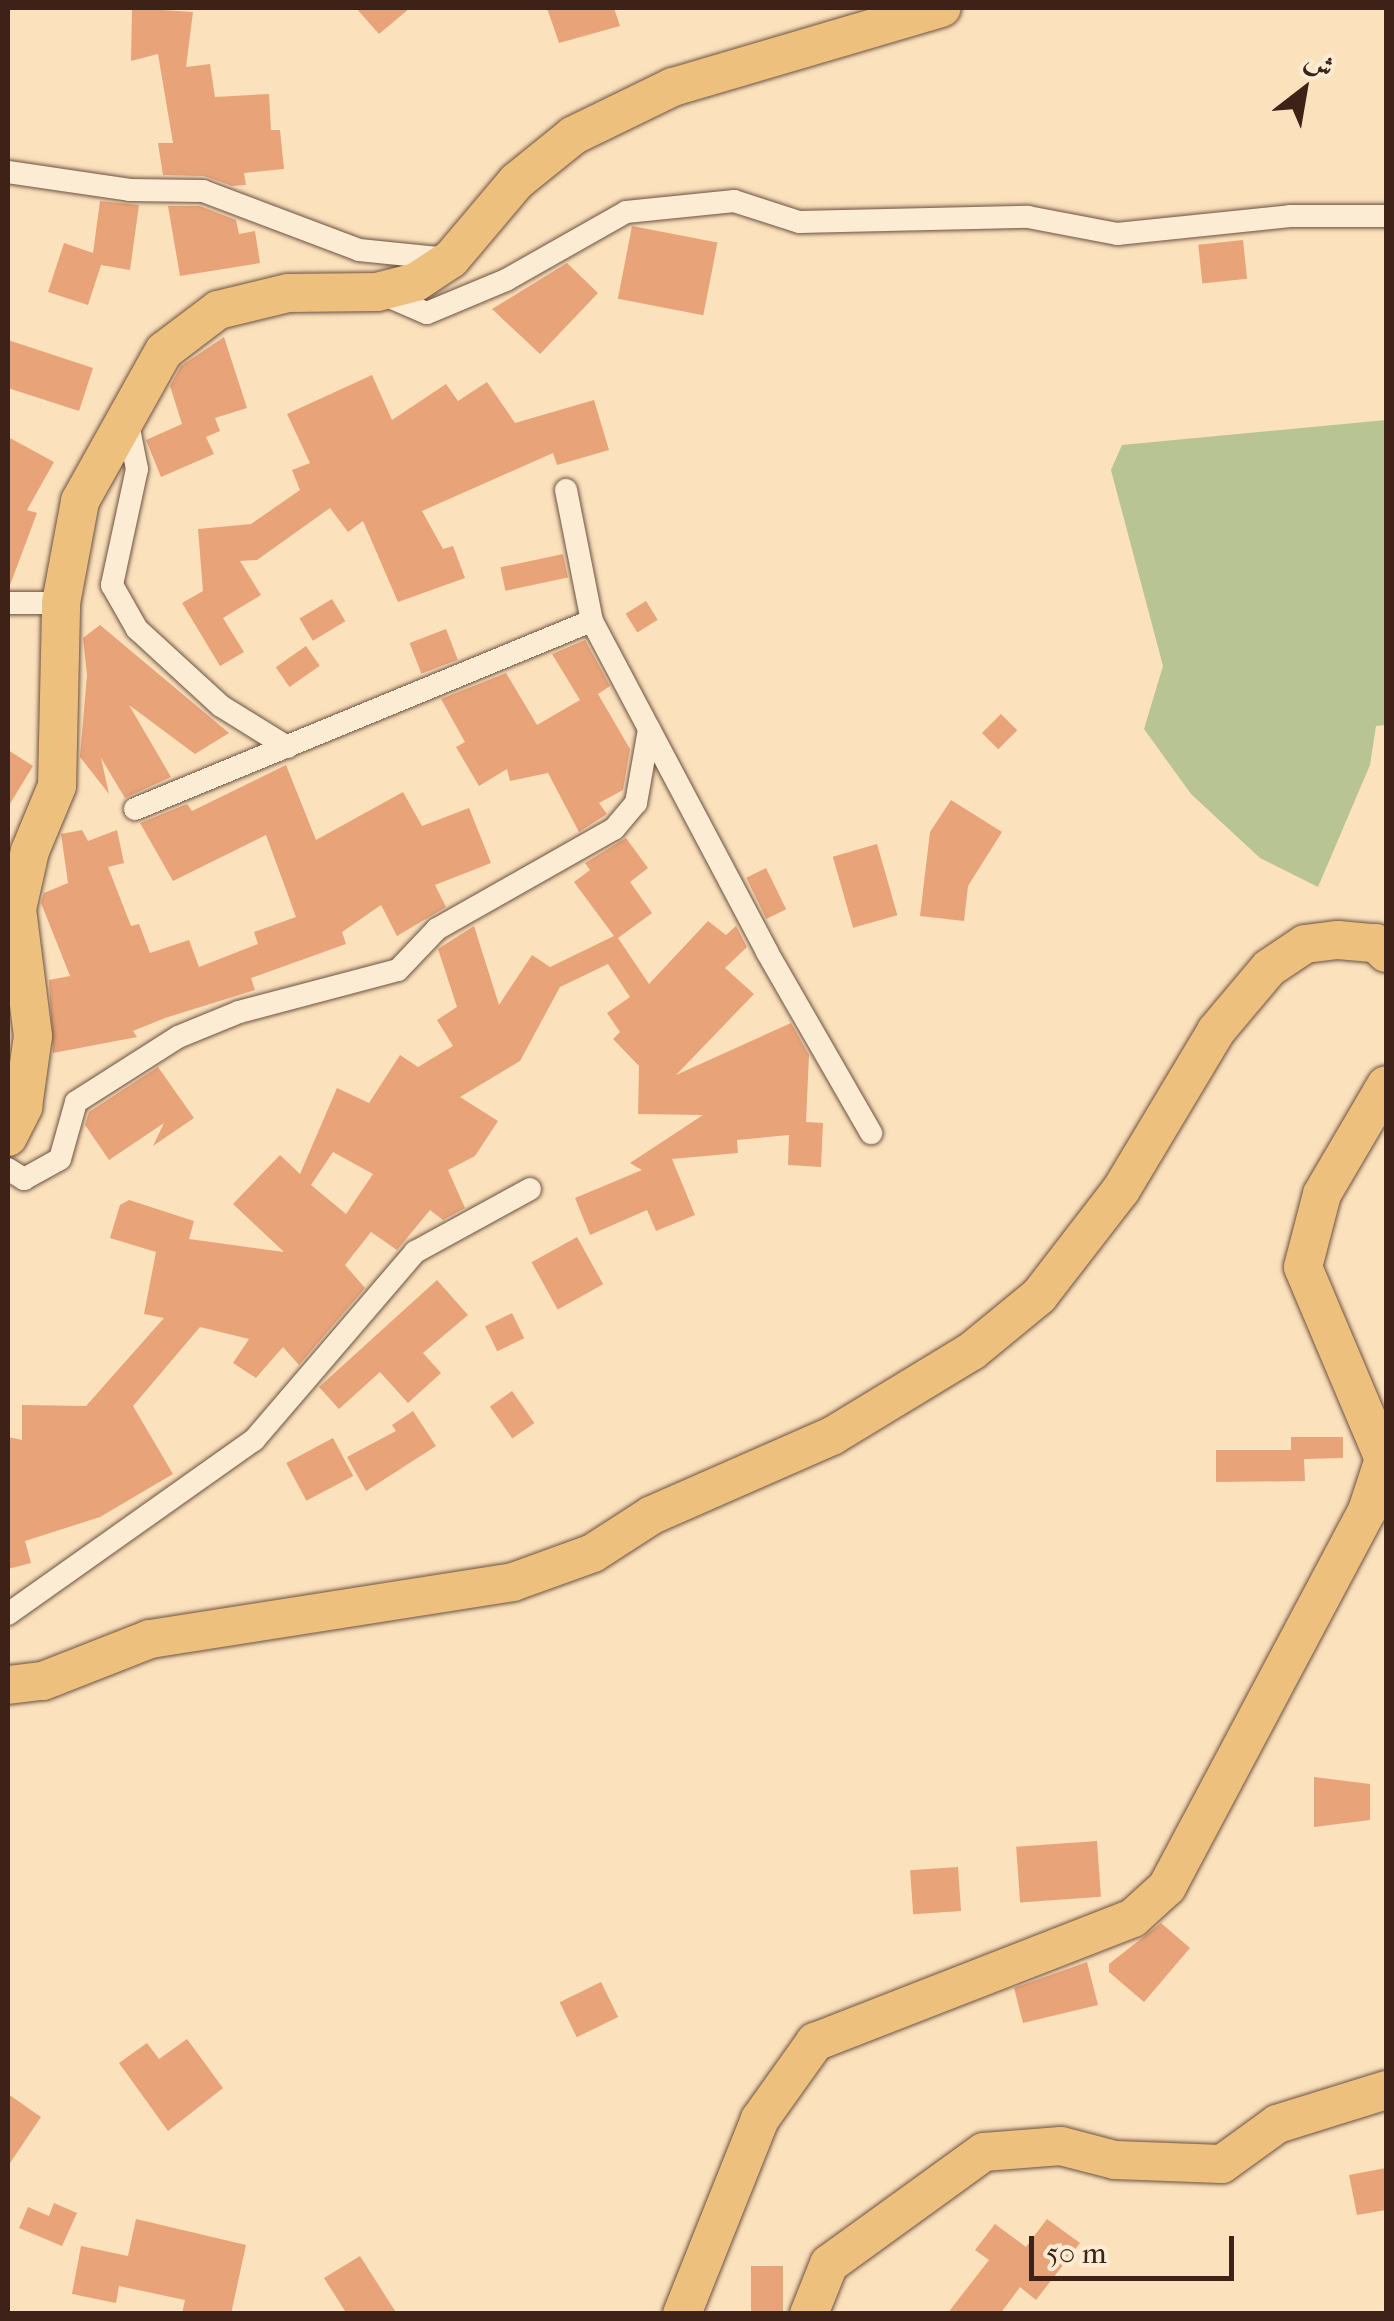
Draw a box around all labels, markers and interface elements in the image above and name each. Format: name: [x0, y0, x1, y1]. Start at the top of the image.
north arrow: [1254, 40, 1354, 140]
text: ش: [1299, 43, 1340, 85]
scale bar: [1034, 2216, 1239, 2278]
text: 50 m: [1046, 2236, 1107, 2271]

